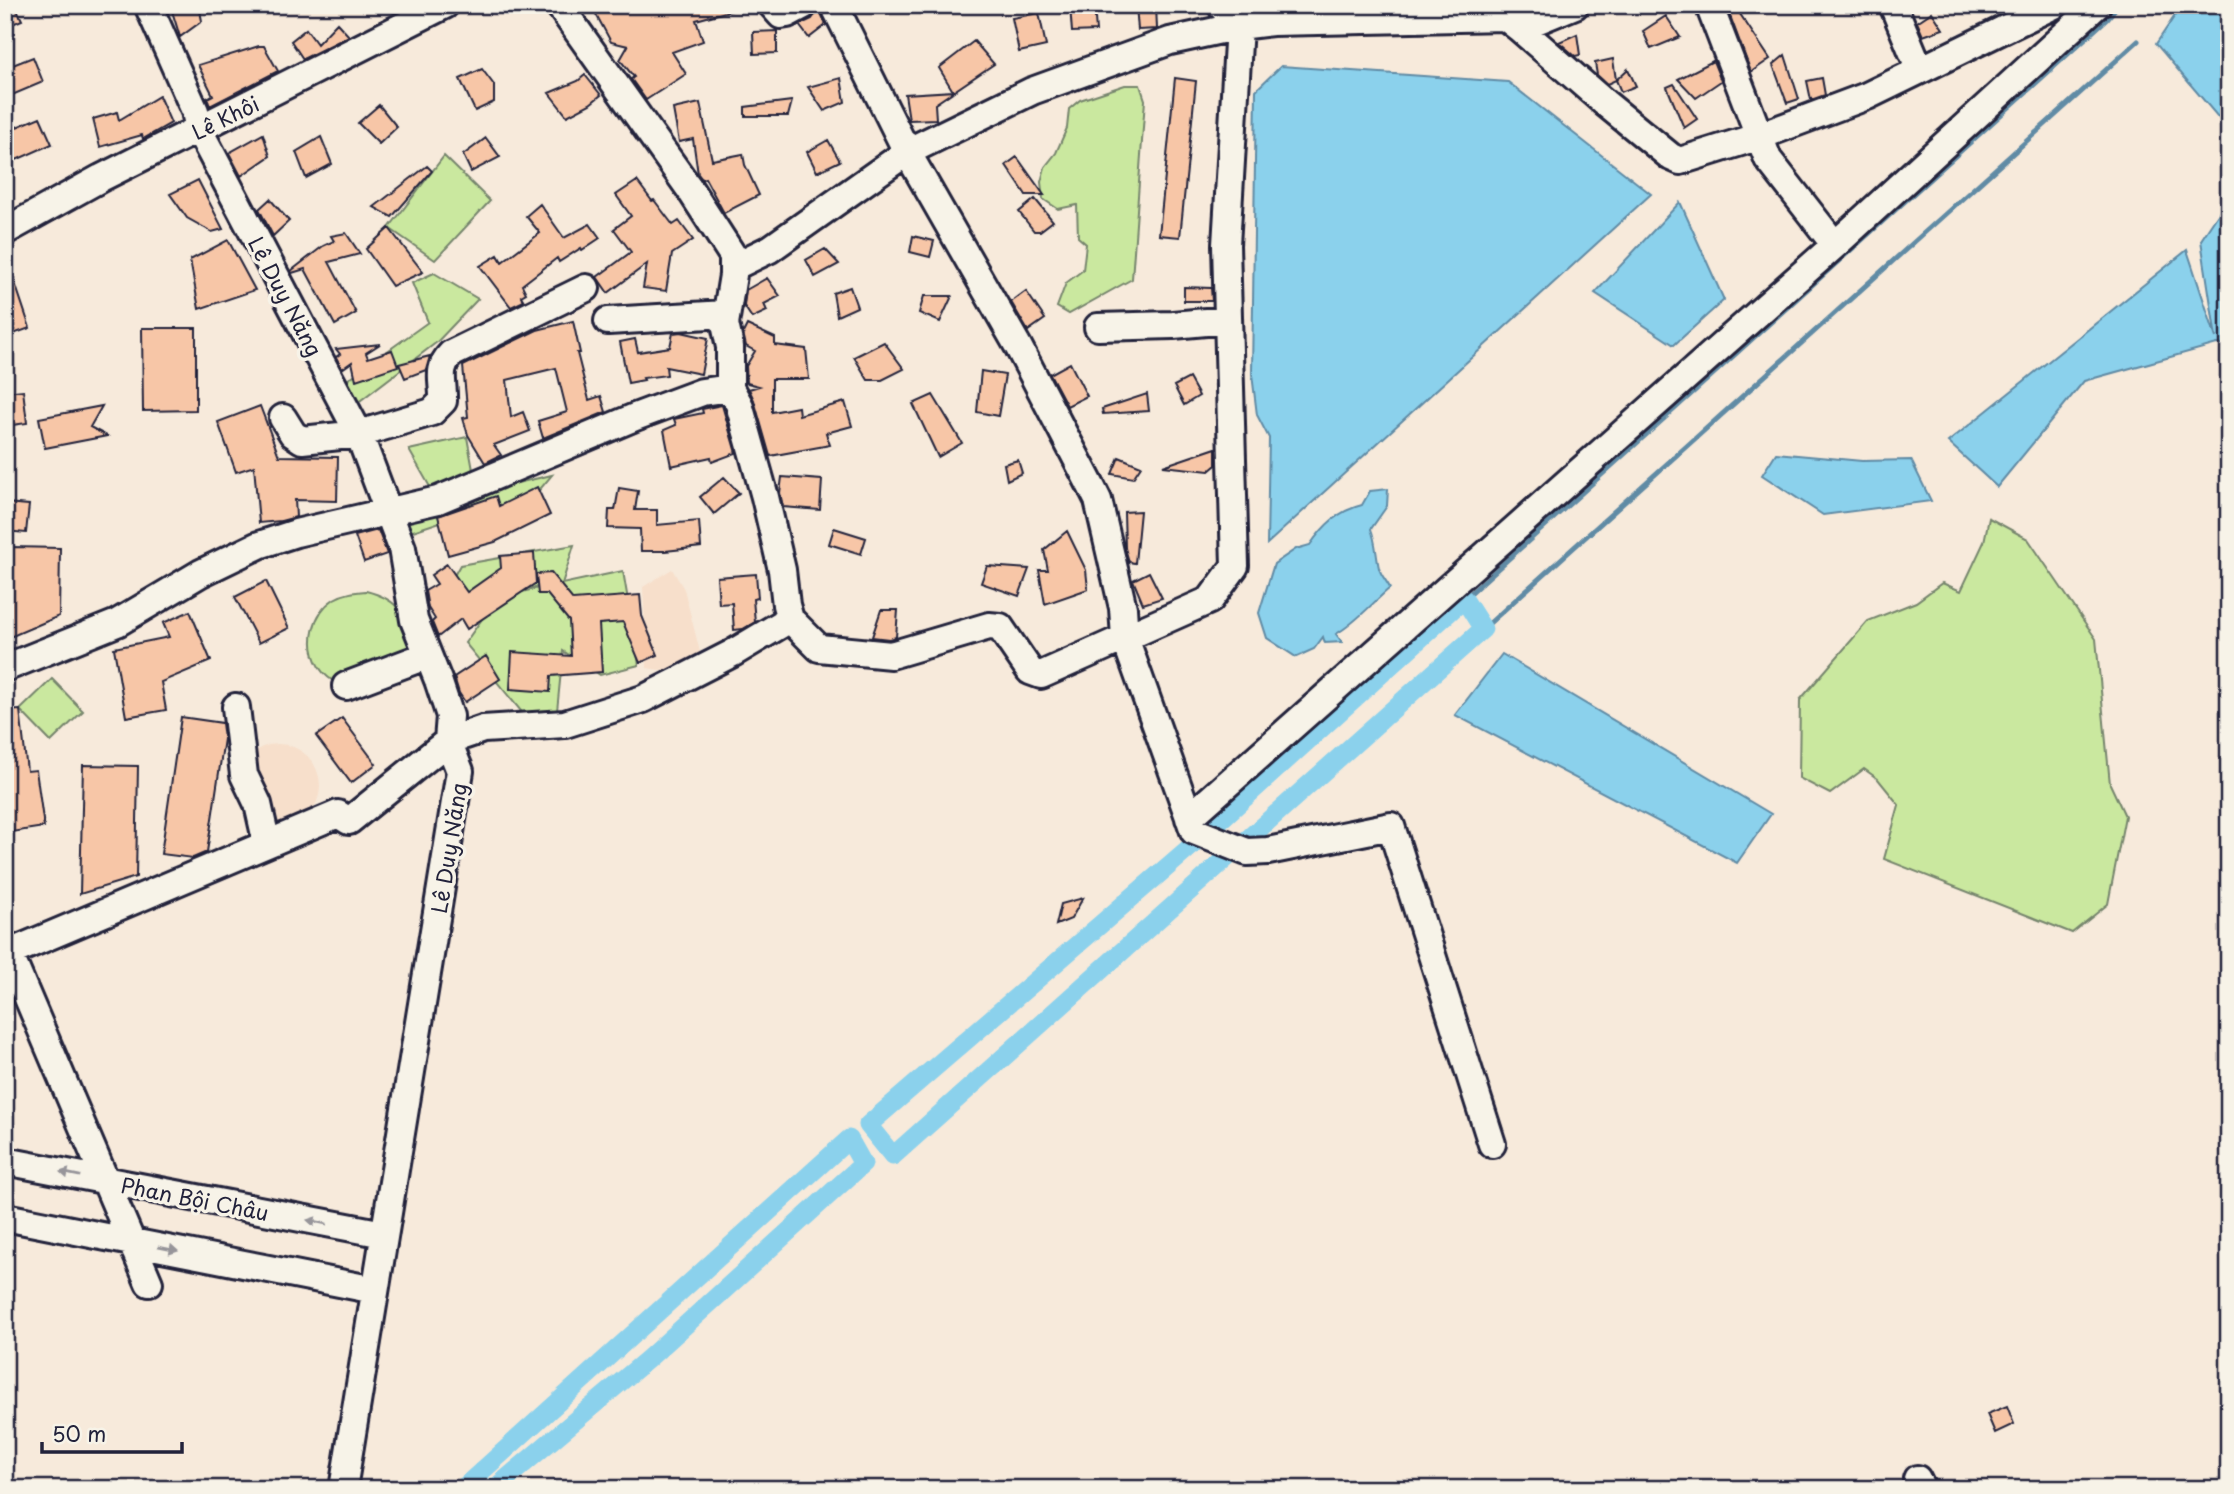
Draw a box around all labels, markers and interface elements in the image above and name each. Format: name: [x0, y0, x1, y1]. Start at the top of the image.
street label: Lê Khôi: [186, 87, 264, 147]
street label: Lê Duy Năng: [241, 230, 331, 362]
street label: Lê Duy Năng: [422, 780, 474, 916]
street label: Phan Bội Châu: [118, 1168, 272, 1228]
one-way arrow: [59, 1169, 81, 1180]
one-way arrow: [306, 1216, 328, 1227]
one-way arrow: [157, 1244, 179, 1255]
scale bar: [42, 1410, 182, 1454]
text: 50 m: [52, 1417, 106, 1449]

